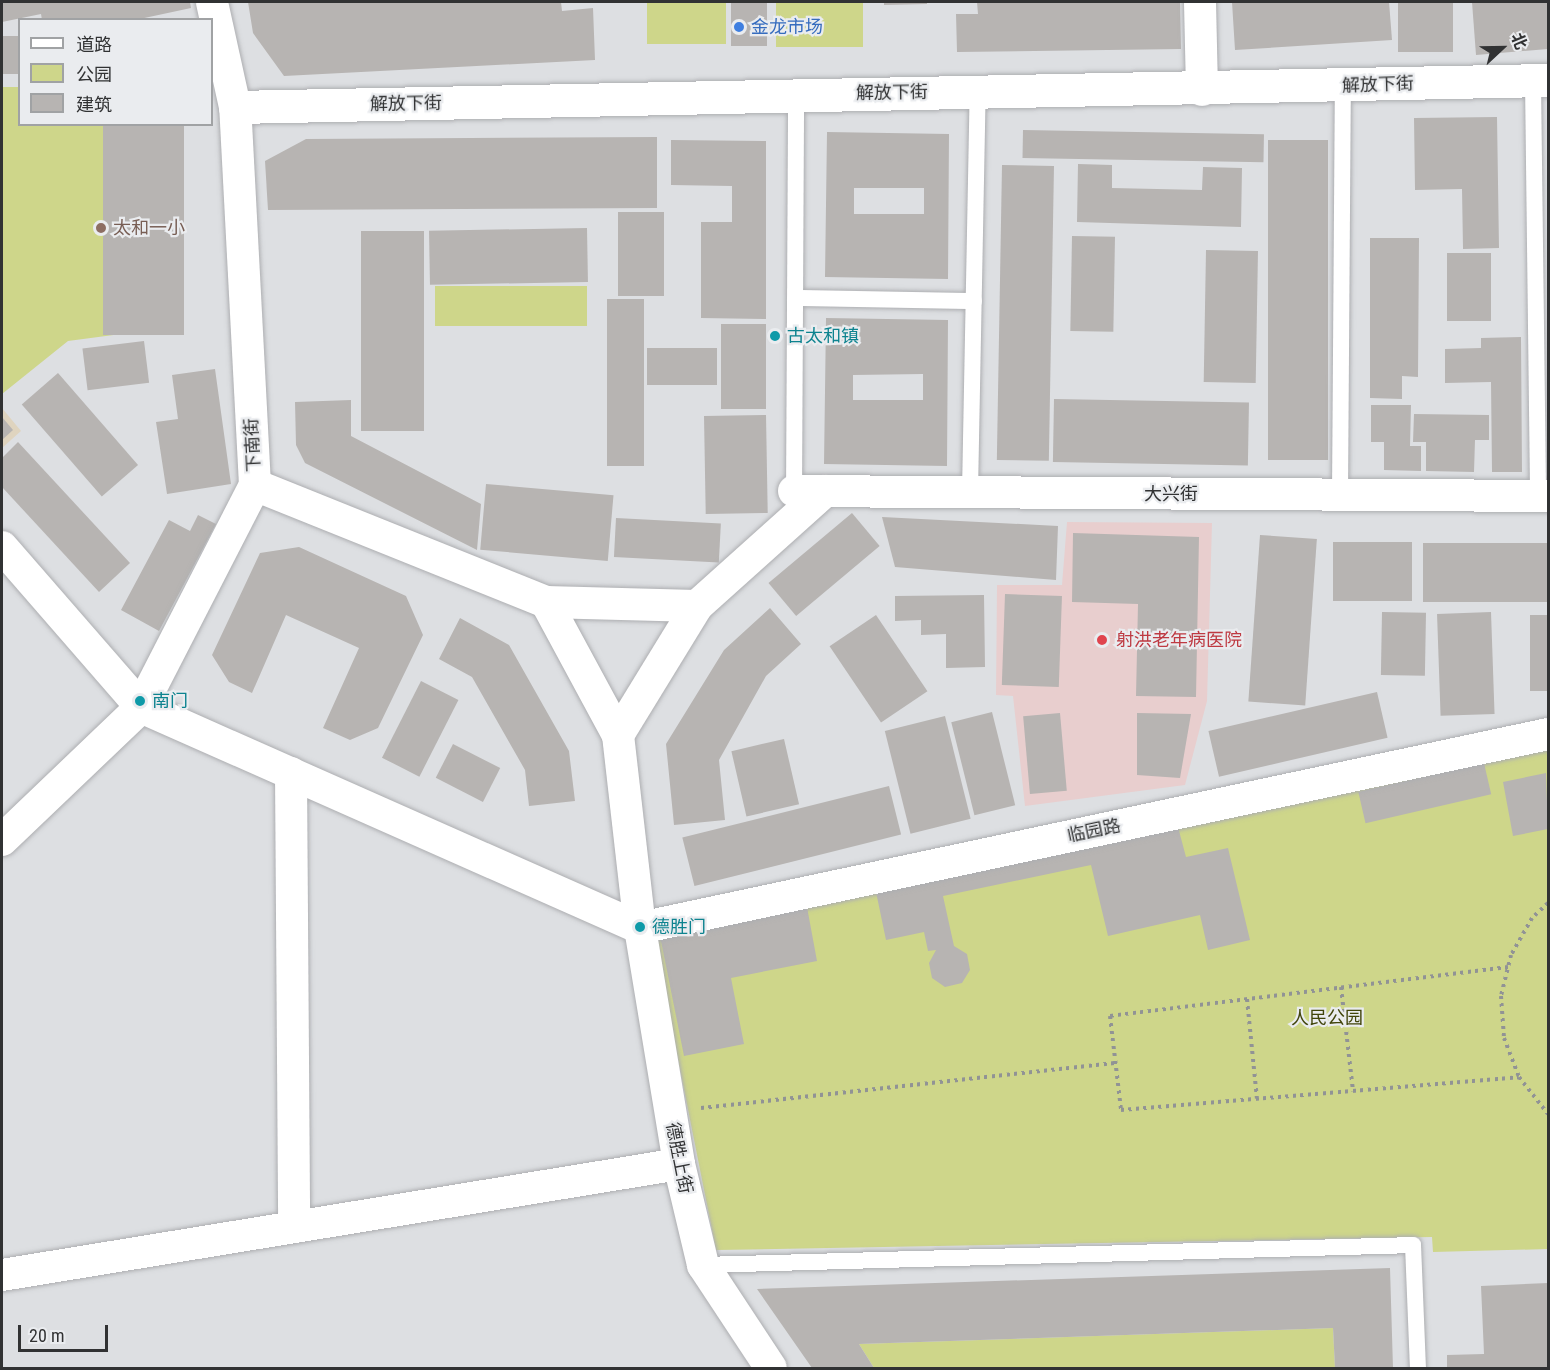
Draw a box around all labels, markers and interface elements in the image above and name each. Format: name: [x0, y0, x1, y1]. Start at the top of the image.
place label: 金龙市场: [751, 16, 823, 38]
legend: [18, 18, 213, 126]
north arrow: [1472, 18, 1532, 78]
marker: 金龙市场: [732, 20, 746, 34]
text: 北: [1507, 30, 1531, 52]
text: 道路: [76, 34, 112, 55]
text: 公园: [76, 64, 112, 85]
street label: 解放下街: [1342, 73, 1414, 97]
street label: 解放下街: [856, 82, 928, 104]
street label: 解放下街: [370, 93, 442, 115]
text: 建筑: [76, 94, 112, 115]
place label: 太和一小: [113, 217, 185, 239]
marker: 太和一小: [94, 221, 108, 235]
place label: 古太和镇: [787, 325, 859, 347]
marker: 古太和镇: [768, 329, 782, 343]
street label: 下南街: [241, 417, 265, 473]
street label: 大兴街: [1144, 483, 1198, 505]
place label: 射洪老年病医院: [1116, 629, 1242, 651]
marker: 射洪老年病医院: [1093, 631, 1111, 649]
place label: 南门: [152, 690, 188, 712]
marker: 南门: [133, 694, 147, 708]
street label: 临园路: [1065, 815, 1123, 847]
place label: 德胜门: [652, 916, 706, 938]
marker: 德胜门: [633, 920, 647, 934]
park label: 人民公园: [1291, 1007, 1363, 1029]
street label: 德胜上街: [662, 1121, 696, 1195]
scale bar: [21, 1313, 111, 1351]
text: 20 m: [29, 1325, 64, 1346]

